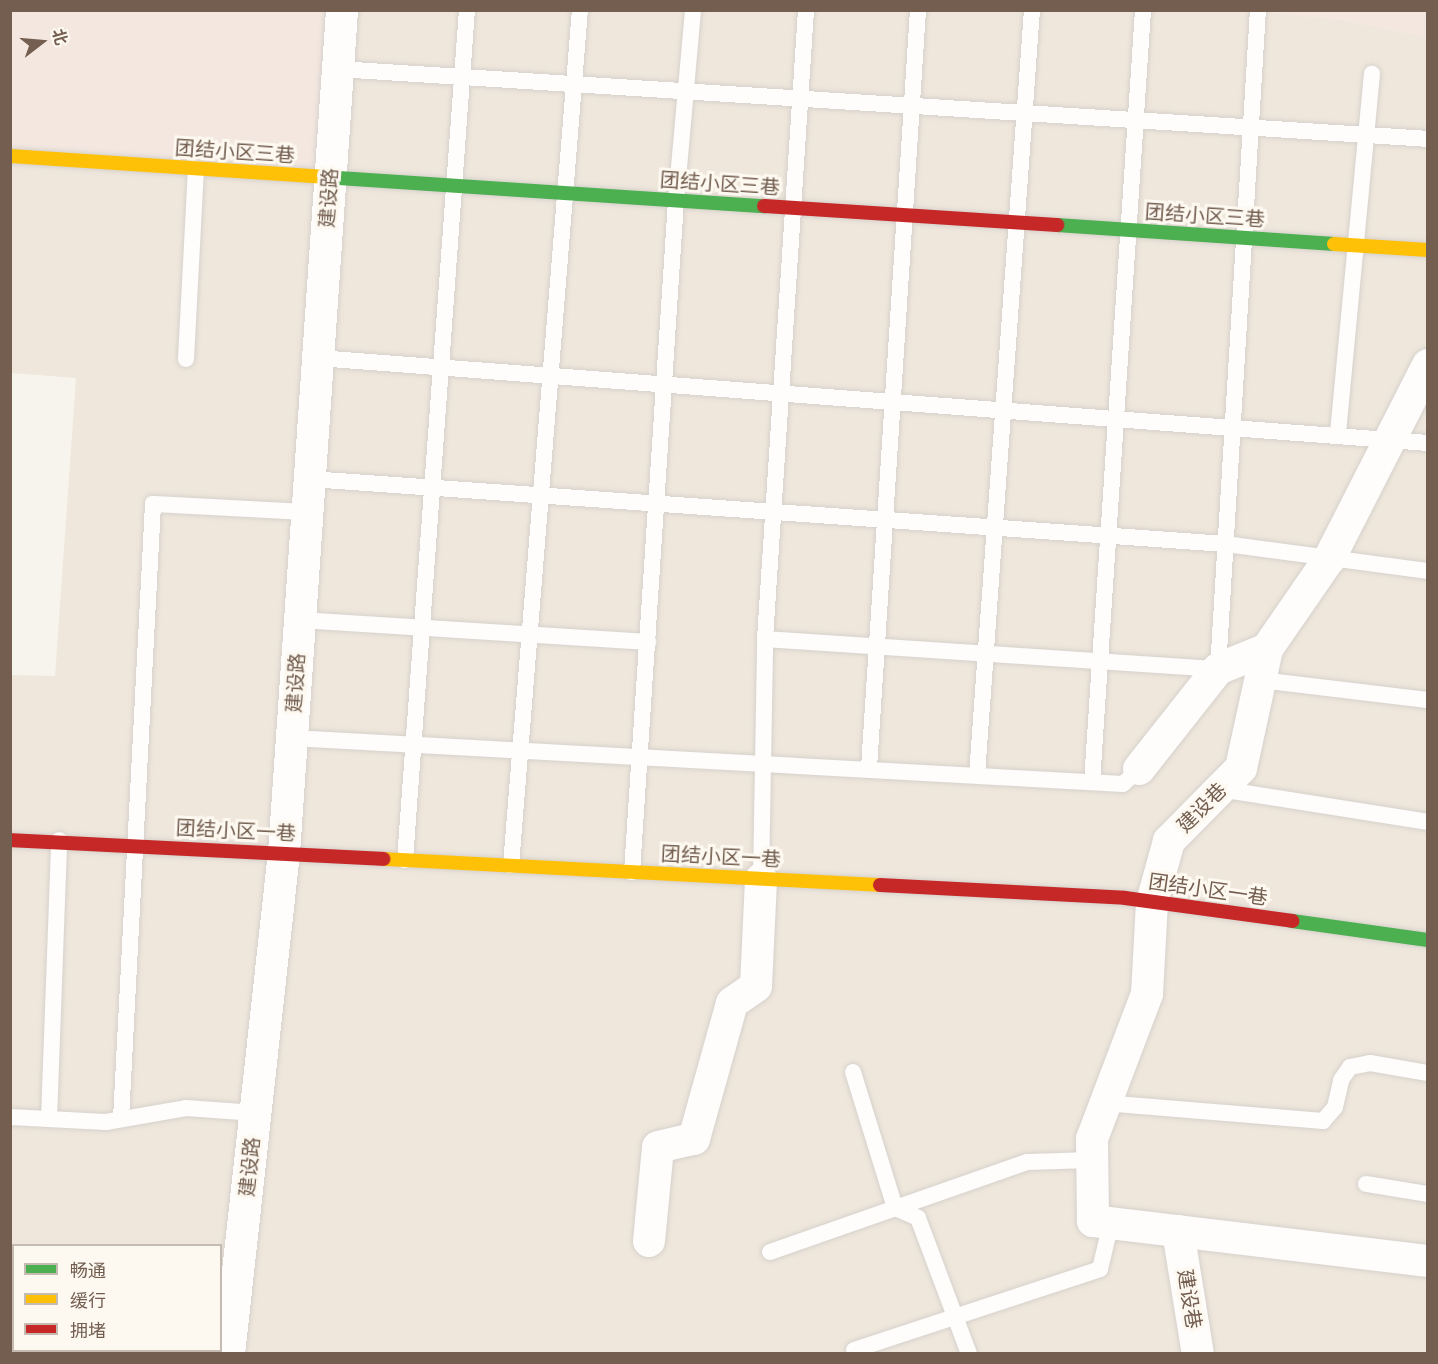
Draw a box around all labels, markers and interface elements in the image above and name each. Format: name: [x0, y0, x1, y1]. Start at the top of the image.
north arrow: [12, 12, 72, 72]
text: 北: [47, 26, 72, 47]
street label: 团结小区三巷: [174, 136, 296, 168]
street label: 建设路: [315, 167, 343, 229]
street label: 团结小区三巷: [659, 168, 781, 200]
street label: 团结小区三巷: [1144, 200, 1266, 232]
street label: 建设路: [282, 652, 310, 714]
street label: 建设巷: [1172, 778, 1232, 838]
street label: 团结小区一巷: [175, 816, 297, 846]
street label: 团结小区一巷: [660, 842, 782, 872]
street label: 团结小区一巷: [1147, 870, 1269, 910]
street label: 建设路: [235, 1136, 265, 1198]
legend: [12, 1244, 222, 1352]
text: 畅通: [70, 1259, 106, 1282]
street label: 建设巷: [1172, 1267, 1206, 1331]
text: 缓行: [70, 1289, 106, 1312]
text: 拥堵: [70, 1319, 106, 1342]

